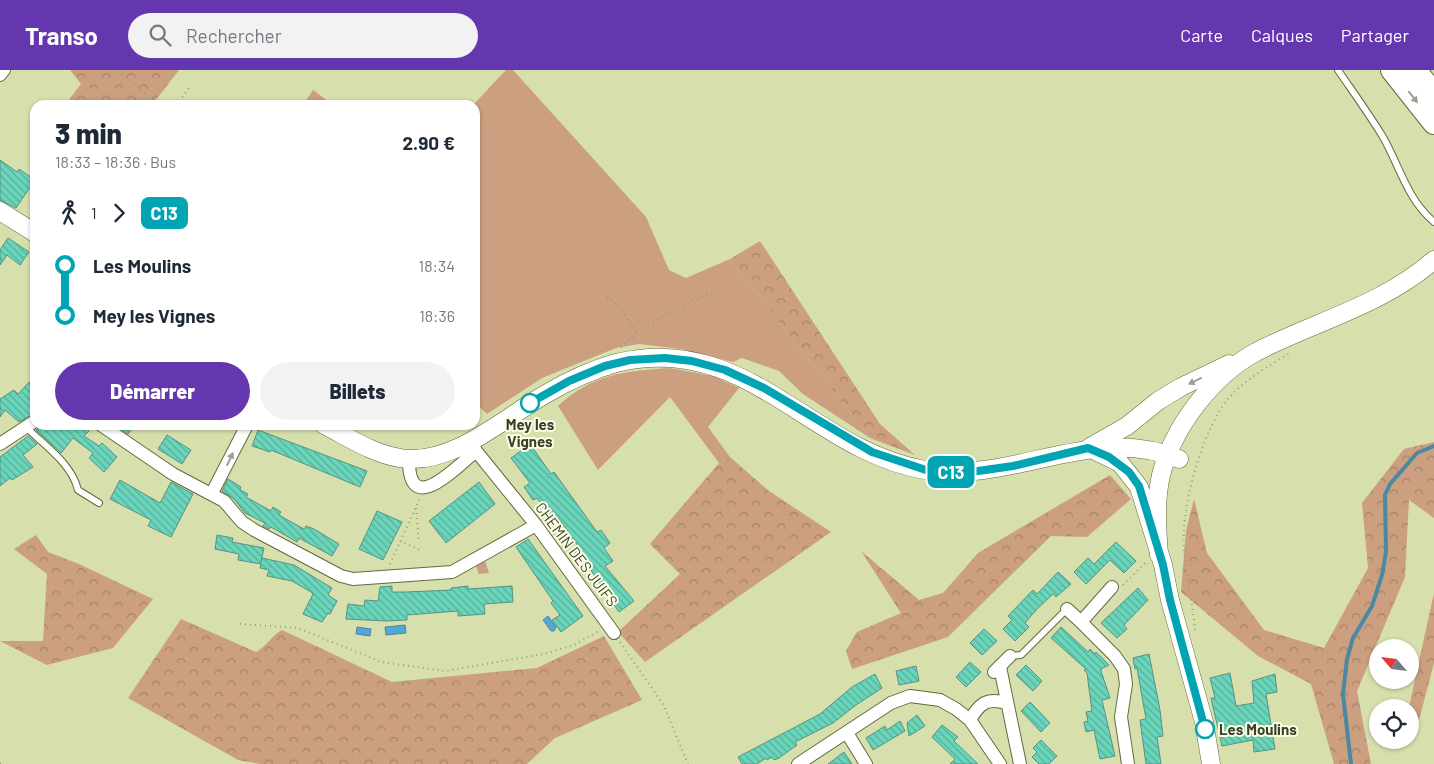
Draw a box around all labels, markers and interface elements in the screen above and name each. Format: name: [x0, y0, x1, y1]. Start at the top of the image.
search box: [128, 13, 478, 58]
text: Transo: [25, 21, 98, 50]
icon: search: [146, 21, 174, 49]
text: Rechercher: [186, 24, 282, 47]
text: Carte: [1180, 24, 1223, 46]
text: Calques: [1251, 24, 1313, 46]
text: Partager: [1341, 24, 1409, 46]
one-way arrow: [1408, 90, 1418, 104]
text: 3 min: [55, 116, 122, 150]
text: 2.90 €: [402, 131, 455, 154]
text: 18:33 – 18:36 · Bus: [55, 152, 176, 171]
icon: walk: [55, 199, 83, 227]
icon: forward: [105, 199, 133, 227]
text: C13: [151, 202, 178, 224]
text: 1: [91, 203, 97, 222]
text: Les Moulins: [93, 254, 191, 277]
text: 18:34: [419, 256, 455, 275]
text: Mey les Vignes: [93, 304, 215, 327]
text: 18:36: [419, 306, 455, 325]
button: Démarrer: [55, 362, 250, 420]
button: Billets: [260, 362, 455, 420]
one-way arrow: [1187, 377, 1202, 385]
marker: Mey les Vignes: [520, 393, 540, 413]
place label: Mey les Vignes: [506, 415, 555, 450]
one-way arrow: [226, 452, 234, 467]
line badge: C13: [922, 456, 980, 488]
text: C13: [937, 461, 965, 483]
street label: CHEMIN DES JUIFS: [532, 499, 622, 609]
north arrow: [1369, 639, 1419, 689]
map controls: [1369, 639, 1419, 749]
button: locate: [1369, 699, 1419, 749]
marker: Les Moulins: [1195, 719, 1215, 739]
place label: Les Moulins: [1219, 720, 1297, 738]

